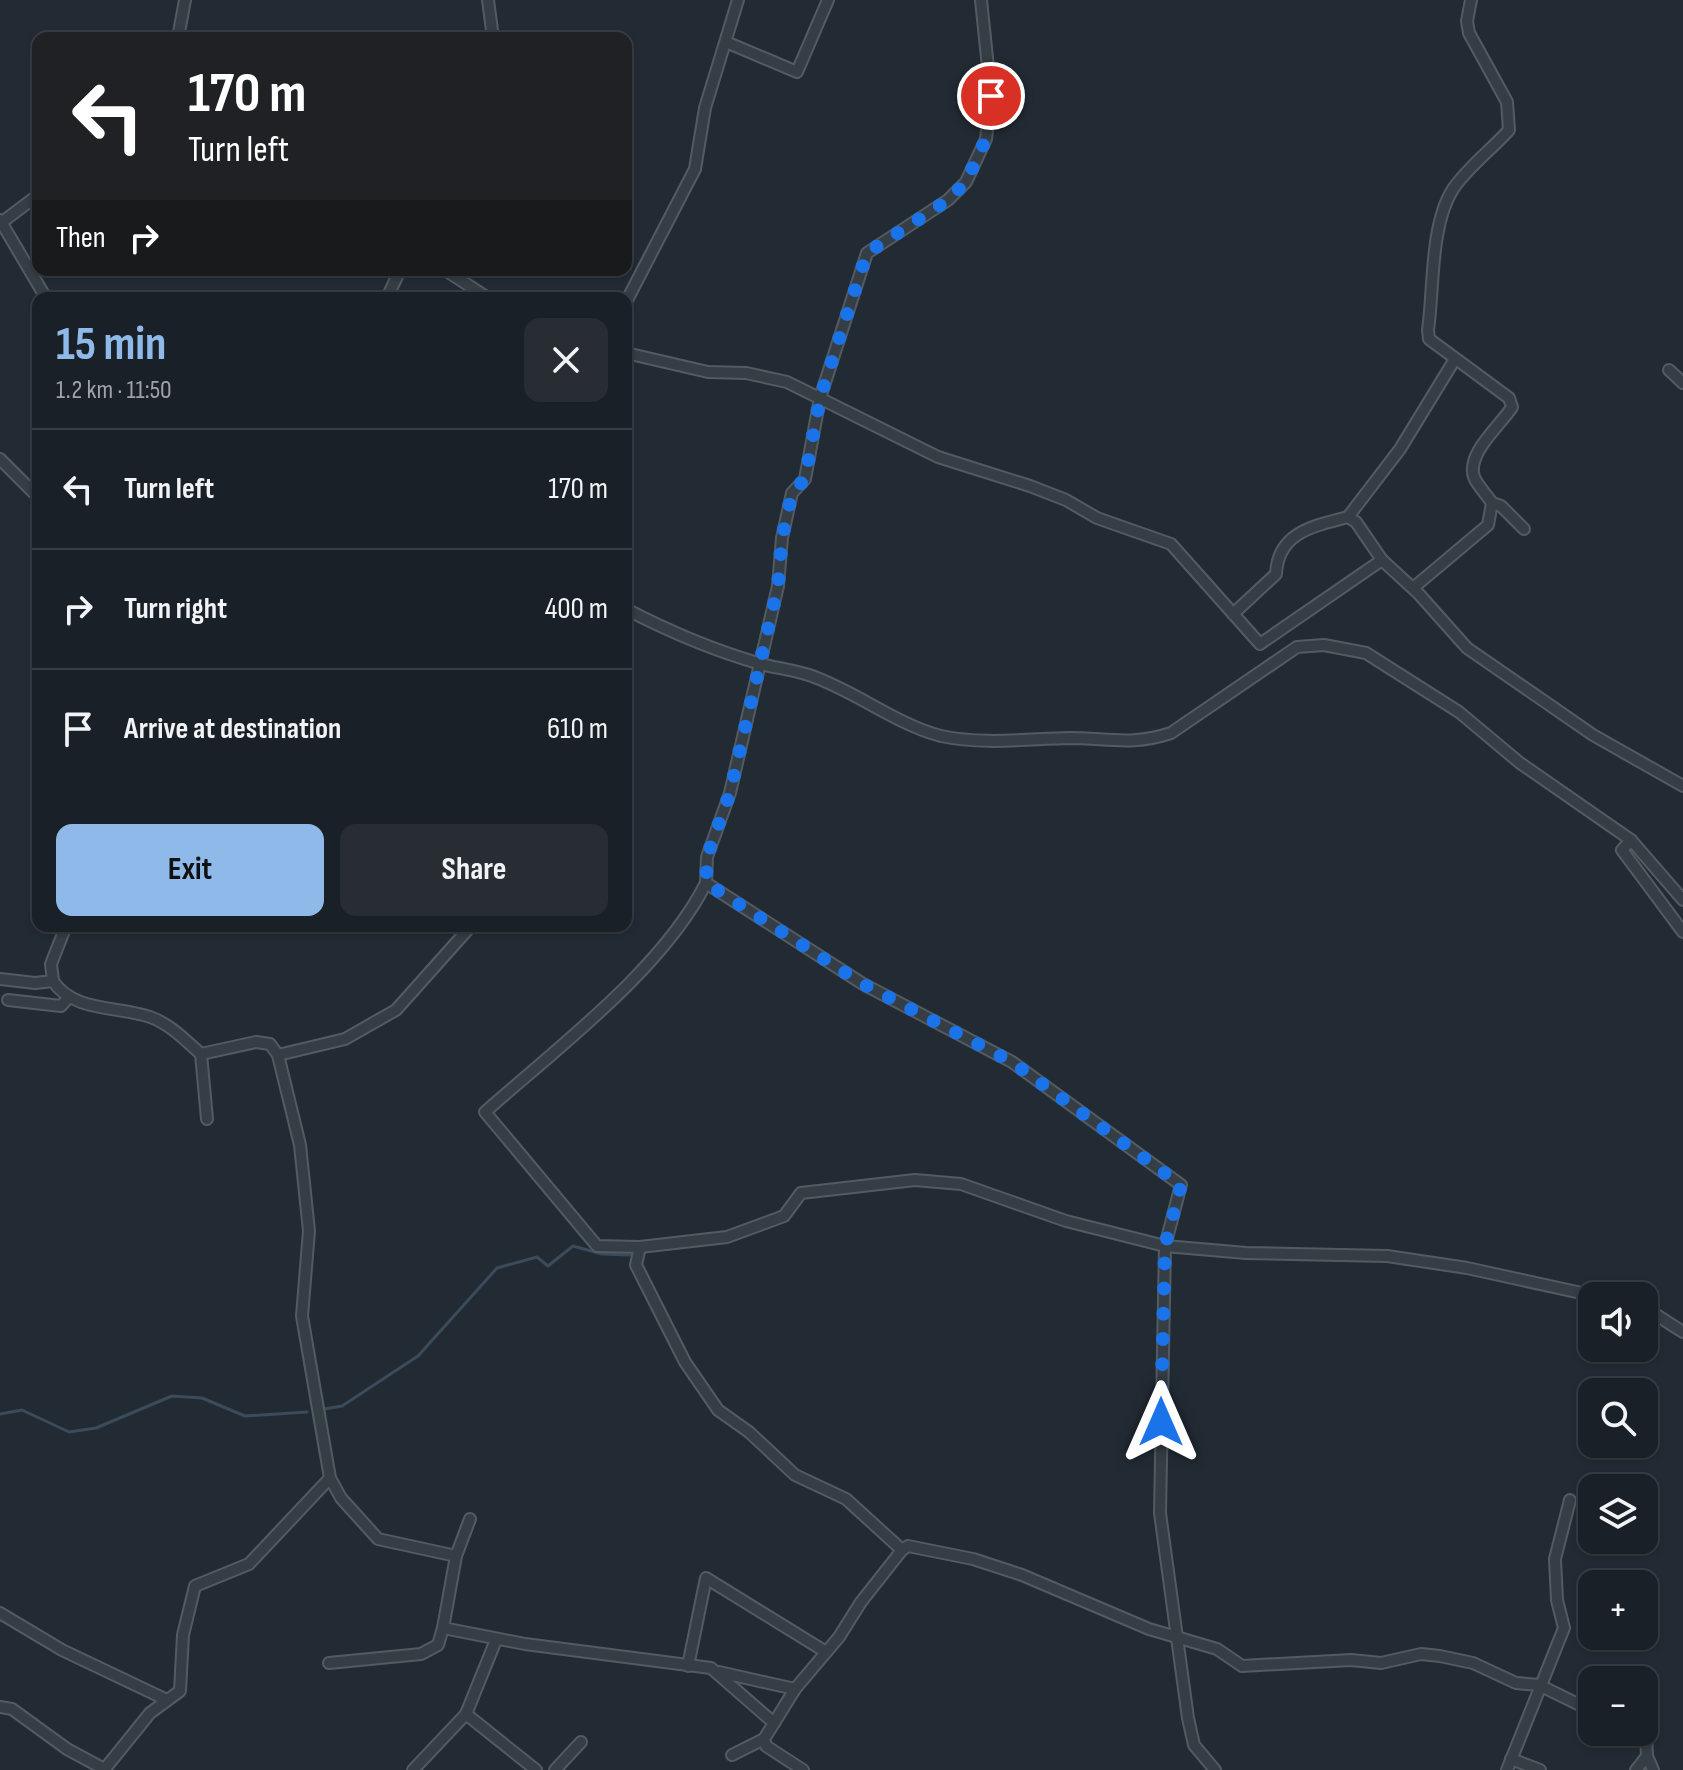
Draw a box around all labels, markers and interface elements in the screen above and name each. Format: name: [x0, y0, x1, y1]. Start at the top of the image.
text: 170 m: [188, 61, 306, 128]
pin: [957, 62, 1025, 130]
icon: left: [56, 64, 160, 168]
icon: arrive: [969, 74, 1013, 118]
text: Turn left: [188, 129, 289, 172]
icon: right: [122, 216, 166, 260]
text: Then: [56, 220, 106, 256]
text: 15 min: [56, 316, 166, 373]
button: close: [524, 318, 608, 402]
text: 1.2 km · 11:50: [56, 375, 172, 406]
icon: left: [56, 467, 100, 511]
text: Turn left: [124, 471, 214, 507]
text: 170 m: [548, 471, 608, 507]
icon: right: [56, 587, 100, 631]
text: Turn right: [124, 591, 227, 627]
text: 400 m: [545, 591, 608, 627]
icon: arrive: [56, 707, 100, 751]
text: Arrive at destination: [124, 711, 341, 747]
text: 610 m: [547, 711, 608, 747]
button: Exit: [56, 824, 324, 916]
button: Share: [340, 824, 608, 916]
map controls: [1578, 1282, 1658, 1746]
button: sound: [1578, 1282, 1658, 1362]
button: search: [1578, 1378, 1658, 1458]
position arrow: [1119, 1380, 1203, 1464]
button: layers: [1578, 1474, 1658, 1554]
button: +: [1578, 1570, 1658, 1650]
button: −: [1578, 1666, 1658, 1746]

